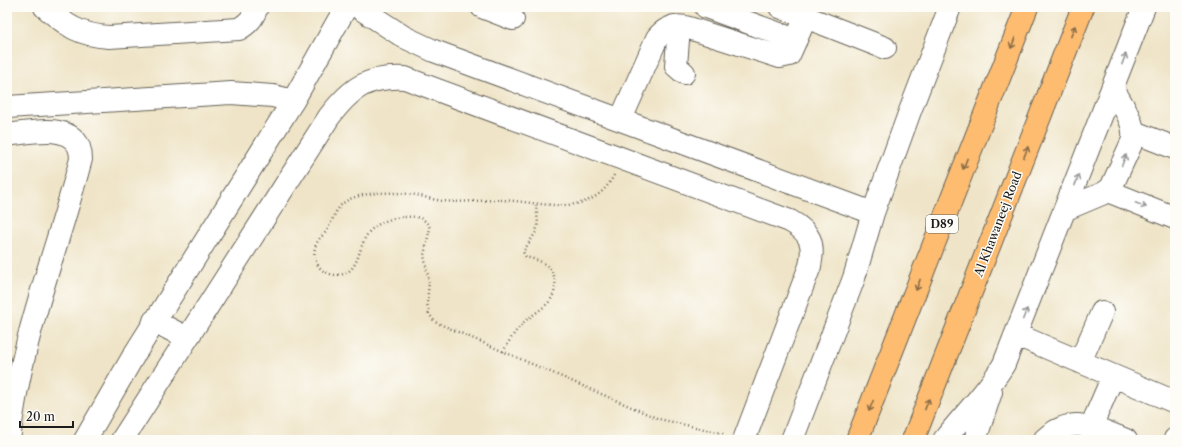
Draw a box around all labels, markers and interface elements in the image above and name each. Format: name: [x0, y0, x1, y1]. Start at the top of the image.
one-way arrow: [1070, 26, 1078, 38]
one-way arrow: [1008, 37, 1016, 49]
one-way arrow: [1120, 53, 1128, 65]
one-way arrow: [1022, 147, 1030, 159]
one-way arrow: [1121, 154, 1129, 166]
one-way arrow: [961, 158, 969, 170]
street label: Al Khawaneej Road: [970, 168, 1025, 280]
one-way arrow: [1074, 175, 1082, 187]
one-way arrow: [1135, 201, 1147, 209]
road number: D89: [926, 215, 958, 233]
one-way arrow: [914, 279, 922, 291]
one-way arrow: [1021, 309, 1029, 321]
one-way arrow: [924, 398, 932, 410]
one-way arrow: [866, 400, 874, 412]
scale bar: [20, 403, 73, 429]
text: 20 m: [26, 409, 55, 424]

